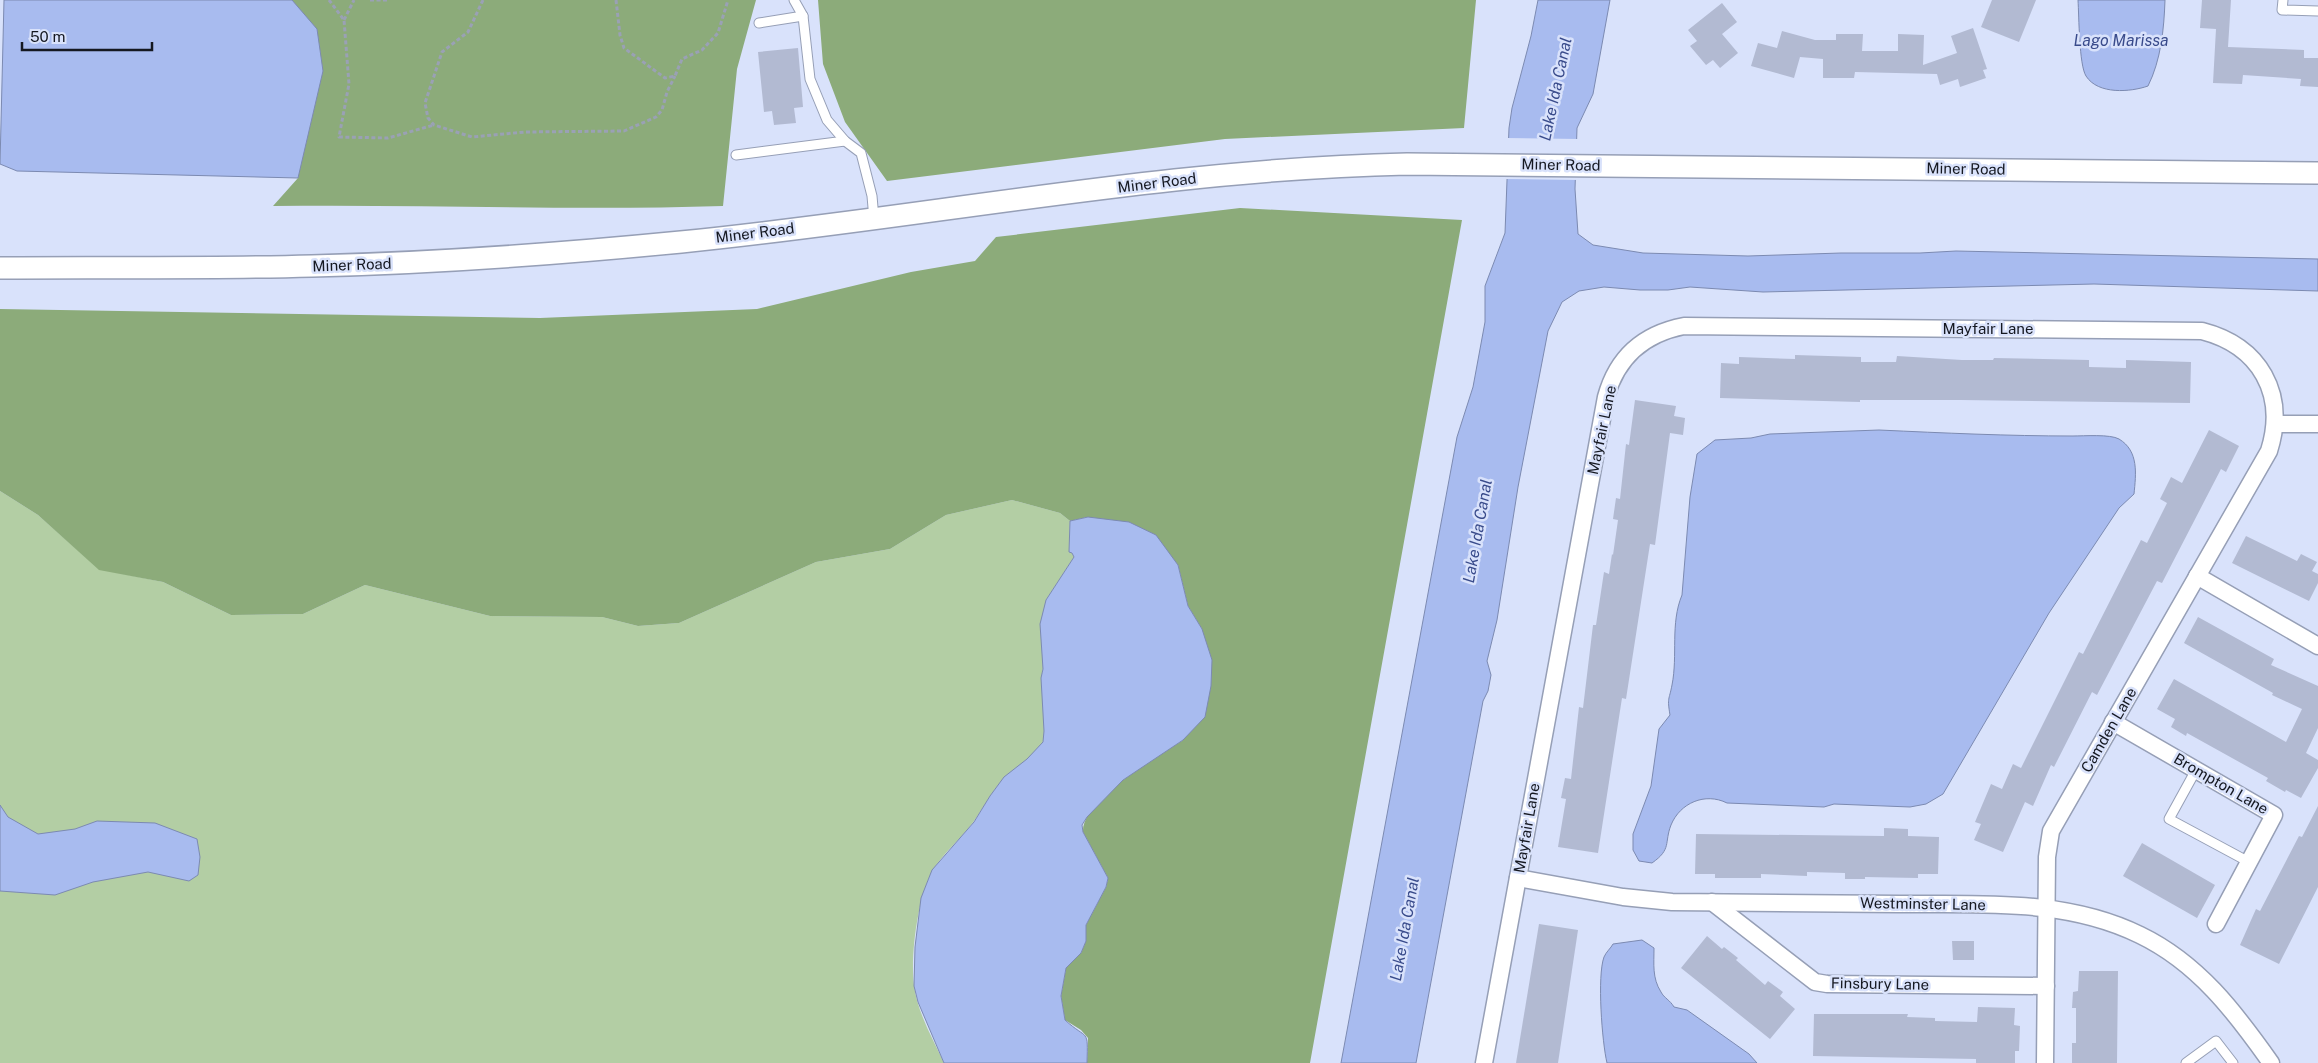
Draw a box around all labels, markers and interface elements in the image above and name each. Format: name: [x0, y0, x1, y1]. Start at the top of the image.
scale bar: [22, 20, 152, 52]
text: 50 m: [30, 28, 65, 45]
water label: Lago Marissa: [2073, 31, 2169, 50]
water label: Lake Ida Canal: [1535, 36, 1576, 143]
street label: Miner Road: [1521, 155, 1601, 174]
street label: Miner Road: [1926, 159, 2006, 178]
street label: Miner Road: [1117, 169, 1197, 196]
street label: Miner Road: [715, 219, 795, 246]
street label: Miner Road: [312, 255, 392, 274]
street label: Mayfair Lane: [1943, 320, 2033, 337]
street label: Mayfair Lane: [1584, 384, 1619, 476]
water label: Lake Ida Canal: [1459, 478, 1496, 585]
street label: Camden Lane: [2077, 684, 2140, 775]
street label: Brompton Lane: [2171, 750, 2271, 817]
street label: Mayfair Lane: [1510, 782, 1543, 874]
water label: Lake Ida Canal: [1386, 876, 1423, 983]
street label: Westminster Lane: [1860, 894, 1986, 913]
street label: Finsbury Lane: [1831, 974, 1929, 993]

